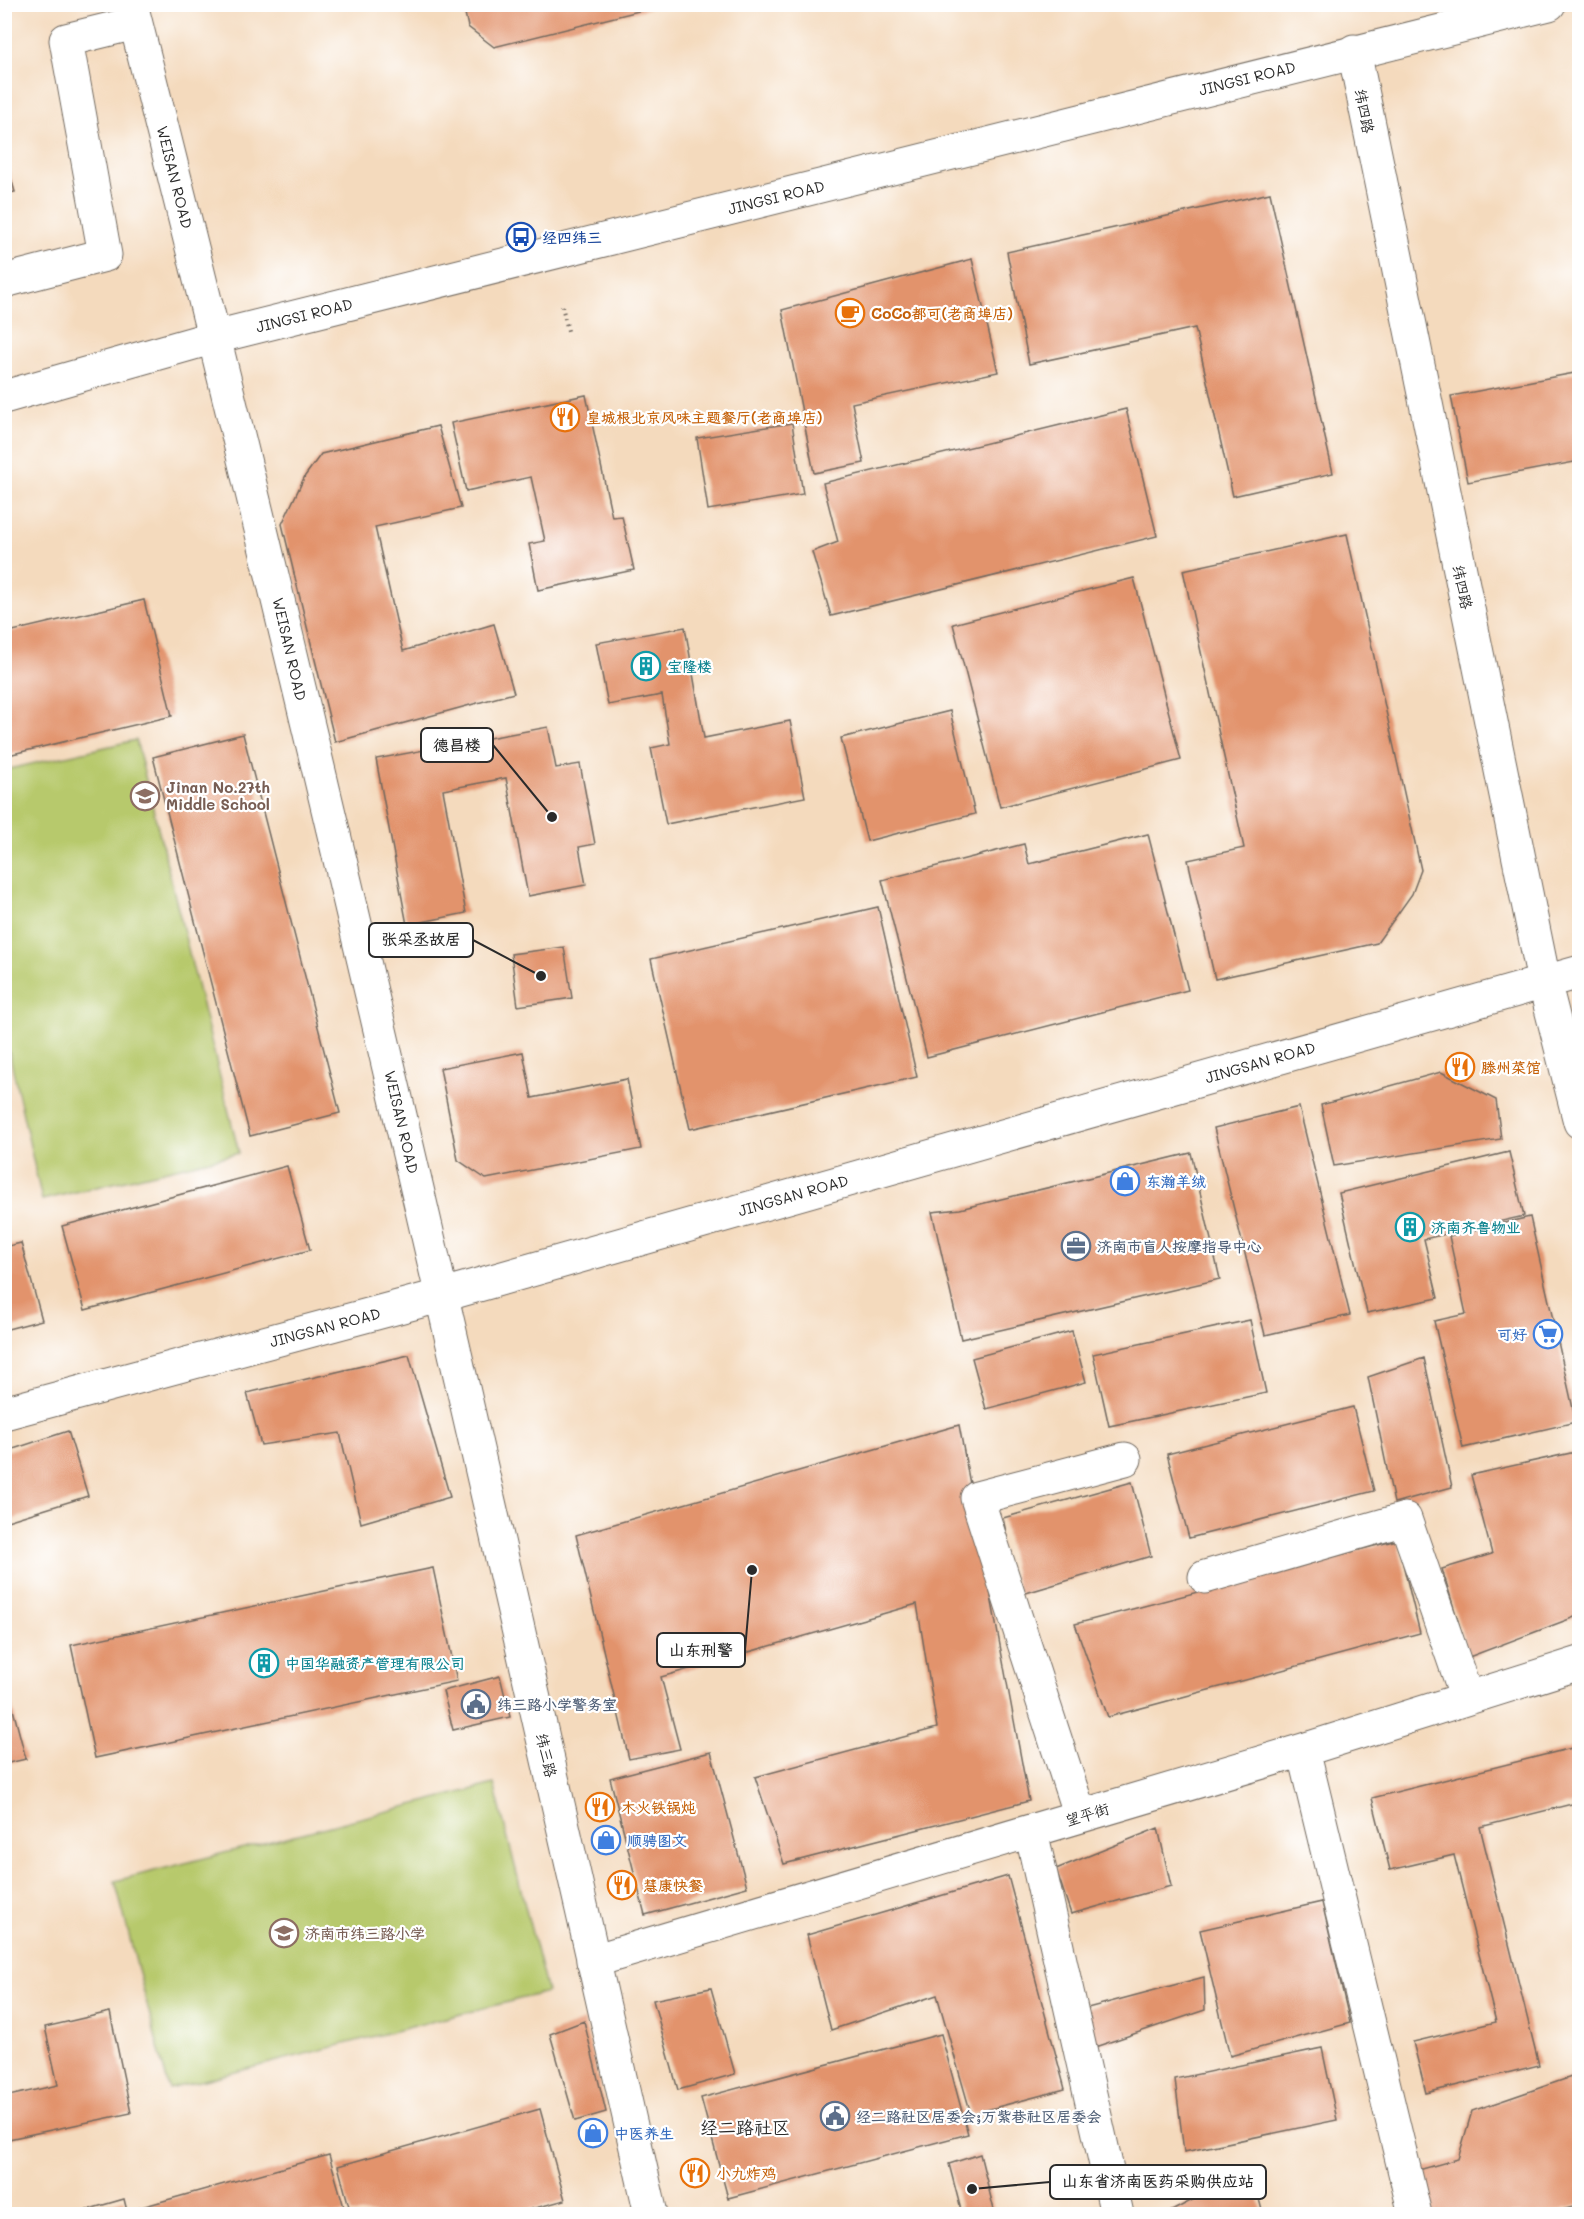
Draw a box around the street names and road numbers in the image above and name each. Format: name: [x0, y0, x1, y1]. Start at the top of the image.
street label: JINGSI ROAD: [1197, 56, 1297, 100]
street label: 纬四路: [1351, 87, 1379, 135]
street label: WEISAN ROAD: [153, 124, 197, 230]
street label: JINGSI ROAD: [726, 175, 826, 219]
street label: JINGSI ROAD: [254, 293, 354, 337]
street label: 纬四路: [1449, 563, 1477, 611]
street label: WEISAN ROAD: [268, 595, 312, 703]
street label: JINGSAN ROAD: [1203, 1037, 1317, 1087]
street label: WEISAN ROAD: [380, 1068, 424, 1176]
street label: JINGSAN ROAD: [736, 1170, 850, 1220]
street label: JINGSAN ROAD: [267, 1303, 383, 1351]
street label: 纬三路: [532, 1731, 562, 1779]
street label: 望平街: [1063, 1798, 1111, 1830]

